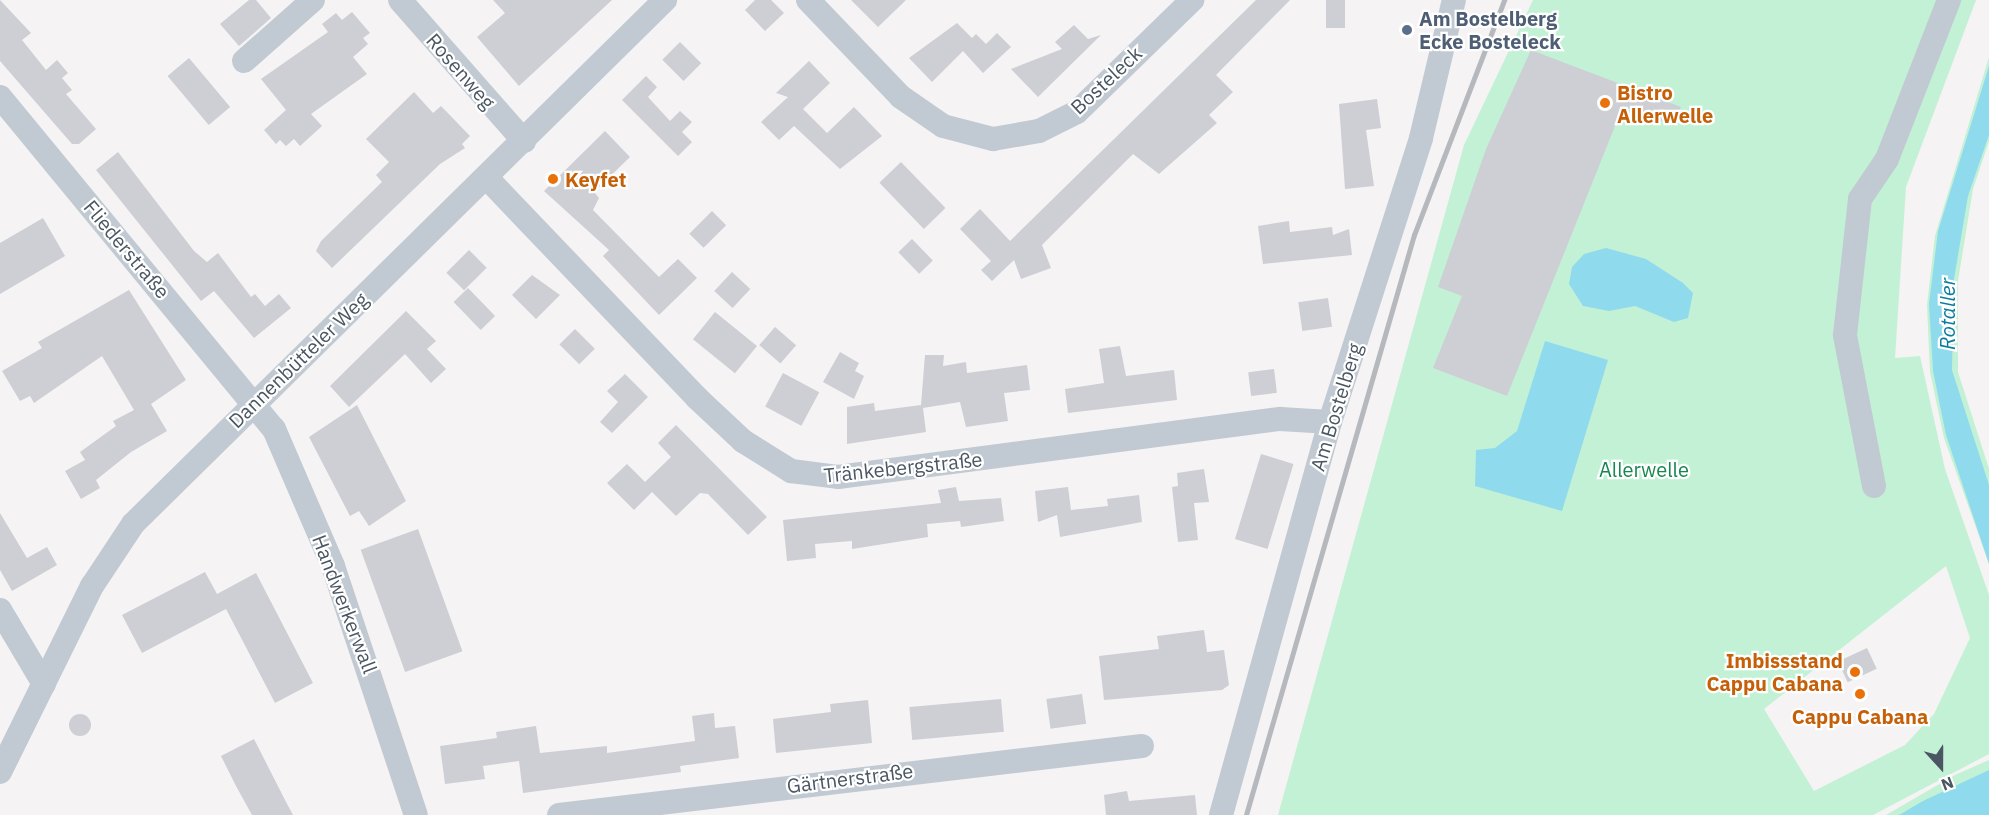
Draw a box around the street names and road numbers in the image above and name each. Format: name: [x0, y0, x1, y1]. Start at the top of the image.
street label: Rosenweg: [422, 28, 500, 114]
street label: Bosteleck: [1065, 41, 1147, 119]
street label: Fliederstraße: [79, 195, 175, 303]
street label: Dannenbütteler Weg: [223, 287, 373, 433]
street label: Am Bostelberg: [1305, 340, 1367, 474]
street label: Tränkebergstraße: [822, 447, 984, 487]
street label: Handwerkerwall: [308, 531, 382, 677]
street label: Gärtnerstraße: [785, 758, 915, 798]

